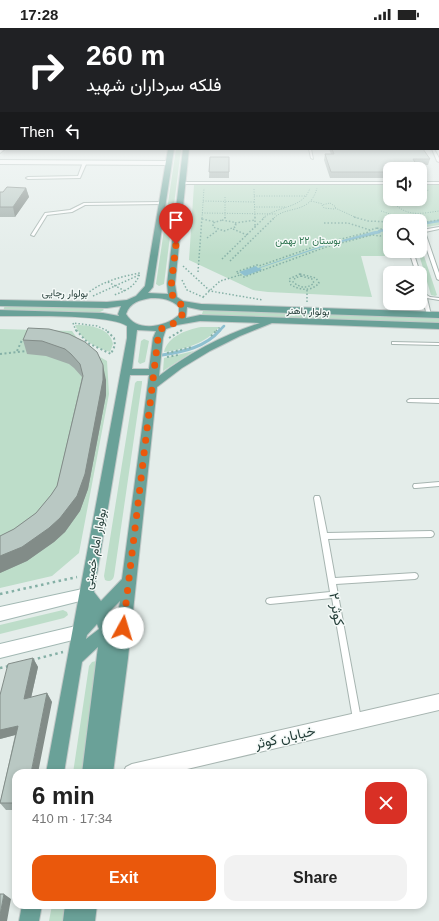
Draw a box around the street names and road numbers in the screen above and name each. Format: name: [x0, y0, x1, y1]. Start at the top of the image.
street label: بولوار رجایی: [42, 287, 88, 300]
street label: بولوار باهنر: [285, 305, 330, 318]
street label: بولوار امام خمینی: [81, 508, 110, 591]
street label: کوثر ۲: [325, 591, 348, 627]
street label: خیابان کوثر: [252, 722, 317, 753]

